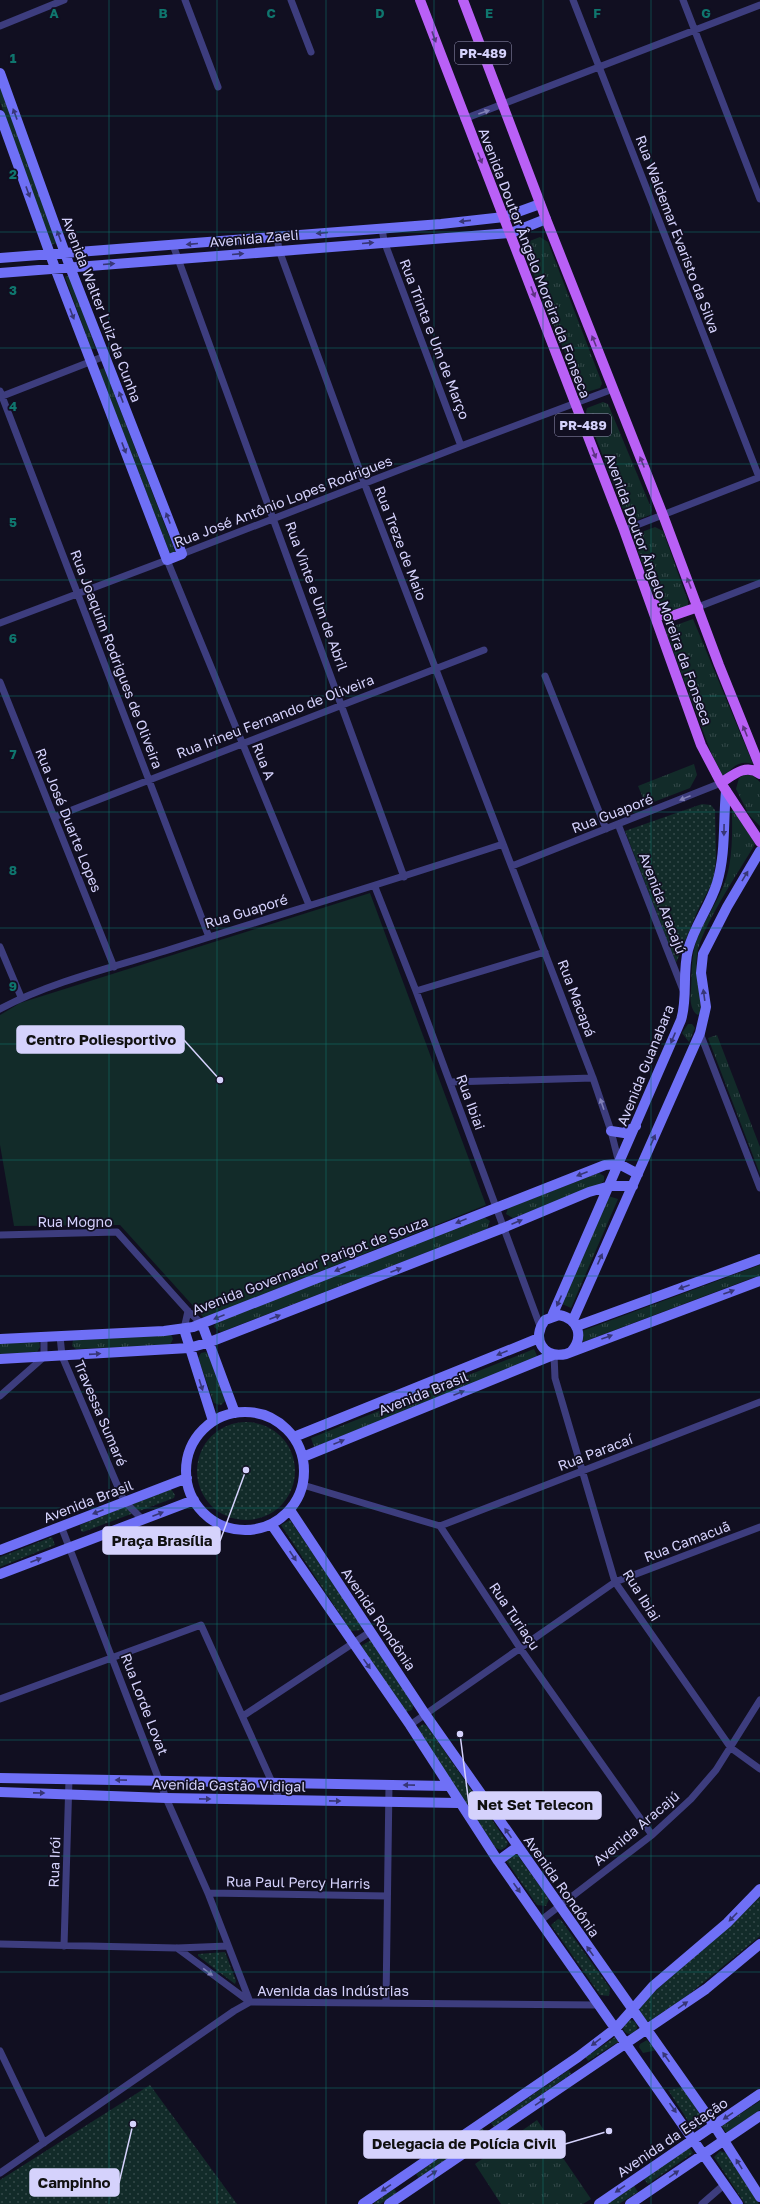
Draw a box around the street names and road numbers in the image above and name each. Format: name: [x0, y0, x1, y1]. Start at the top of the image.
road number: PR-489: [455, 42, 511, 64]
street label: Avenida Doutor Ângelo Moreira da Fonseca: [475, 126, 595, 400]
street label: Rua Waldemar Evaristo da Silva: [632, 133, 724, 335]
street label: Avenida Walter Luiz da Cunha: [59, 214, 145, 404]
street label: Avenida Zaeli: [209, 226, 299, 250]
street label: Rua Trinta e Um de Março: [397, 256, 473, 422]
road number: PR-489: [555, 414, 611, 436]
street label: Rua José Antônio Lopes Rodrigues: [171, 451, 395, 551]
street label: Avenida Doutor Ângelo Moreira da Fonseca: [602, 451, 716, 727]
street label: Rua Treze de Maio: [371, 483, 431, 603]
street label: Rua Vinte e Um de Abril: [282, 519, 352, 673]
street label: Rua Joaquim Rodrigues de Oliveira: [67, 547, 167, 771]
street label: Rua Irineu Fernando de Oliveira: [174, 670, 376, 762]
street label: Rua A: [249, 740, 279, 783]
street label: Rua José Duarte Lopes: [32, 745, 106, 895]
street label: Rua Guaporé: [569, 790, 655, 836]
street label: Avenida Aracajú: [636, 850, 690, 956]
street label: Rua Guaporé: [202, 890, 290, 932]
street label: Rua Macapá: [555, 957, 599, 1039]
street label: Avenida Guanabara: [613, 1002, 677, 1128]
street label: Rua Ibiai: [453, 1072, 489, 1132]
street label: Avenida Governador Parigot de Souza: [190, 1212, 430, 1318]
street label: Rua Mogno: [37, 1213, 113, 1230]
street label: Travessa Sumaré: [71, 1357, 131, 1469]
street label: Avenida Brasil: [376, 1367, 470, 1419]
street label: Rua Paracaí: [555, 1430, 636, 1474]
street label: Avenida Brasil: [41, 1476, 135, 1526]
street label: Rua Camacuã: [642, 1517, 732, 1565]
street label: Avenida Rondônia: [338, 1564, 420, 1674]
street label: Rua Ibiai: [620, 1566, 664, 1624]
street label: Rua Turiaçu: [486, 1579, 544, 1653]
street label: Rua Lorde Lovat: [118, 1651, 172, 1757]
street label: Avenida Gastão Vidigal: [152, 1775, 306, 1795]
street label: Avenida Aracajú: [590, 1787, 682, 1869]
street label: Avenida Rondônia: [521, 1832, 603, 1940]
street label: Rua Irói: [45, 1836, 63, 1888]
street label: Rua Paul Percy Harris: [226, 1872, 370, 1892]
street label: Avenida das Indústrias: [257, 1982, 409, 1999]
street label: Avenida da Estação: [613, 2094, 731, 2180]

